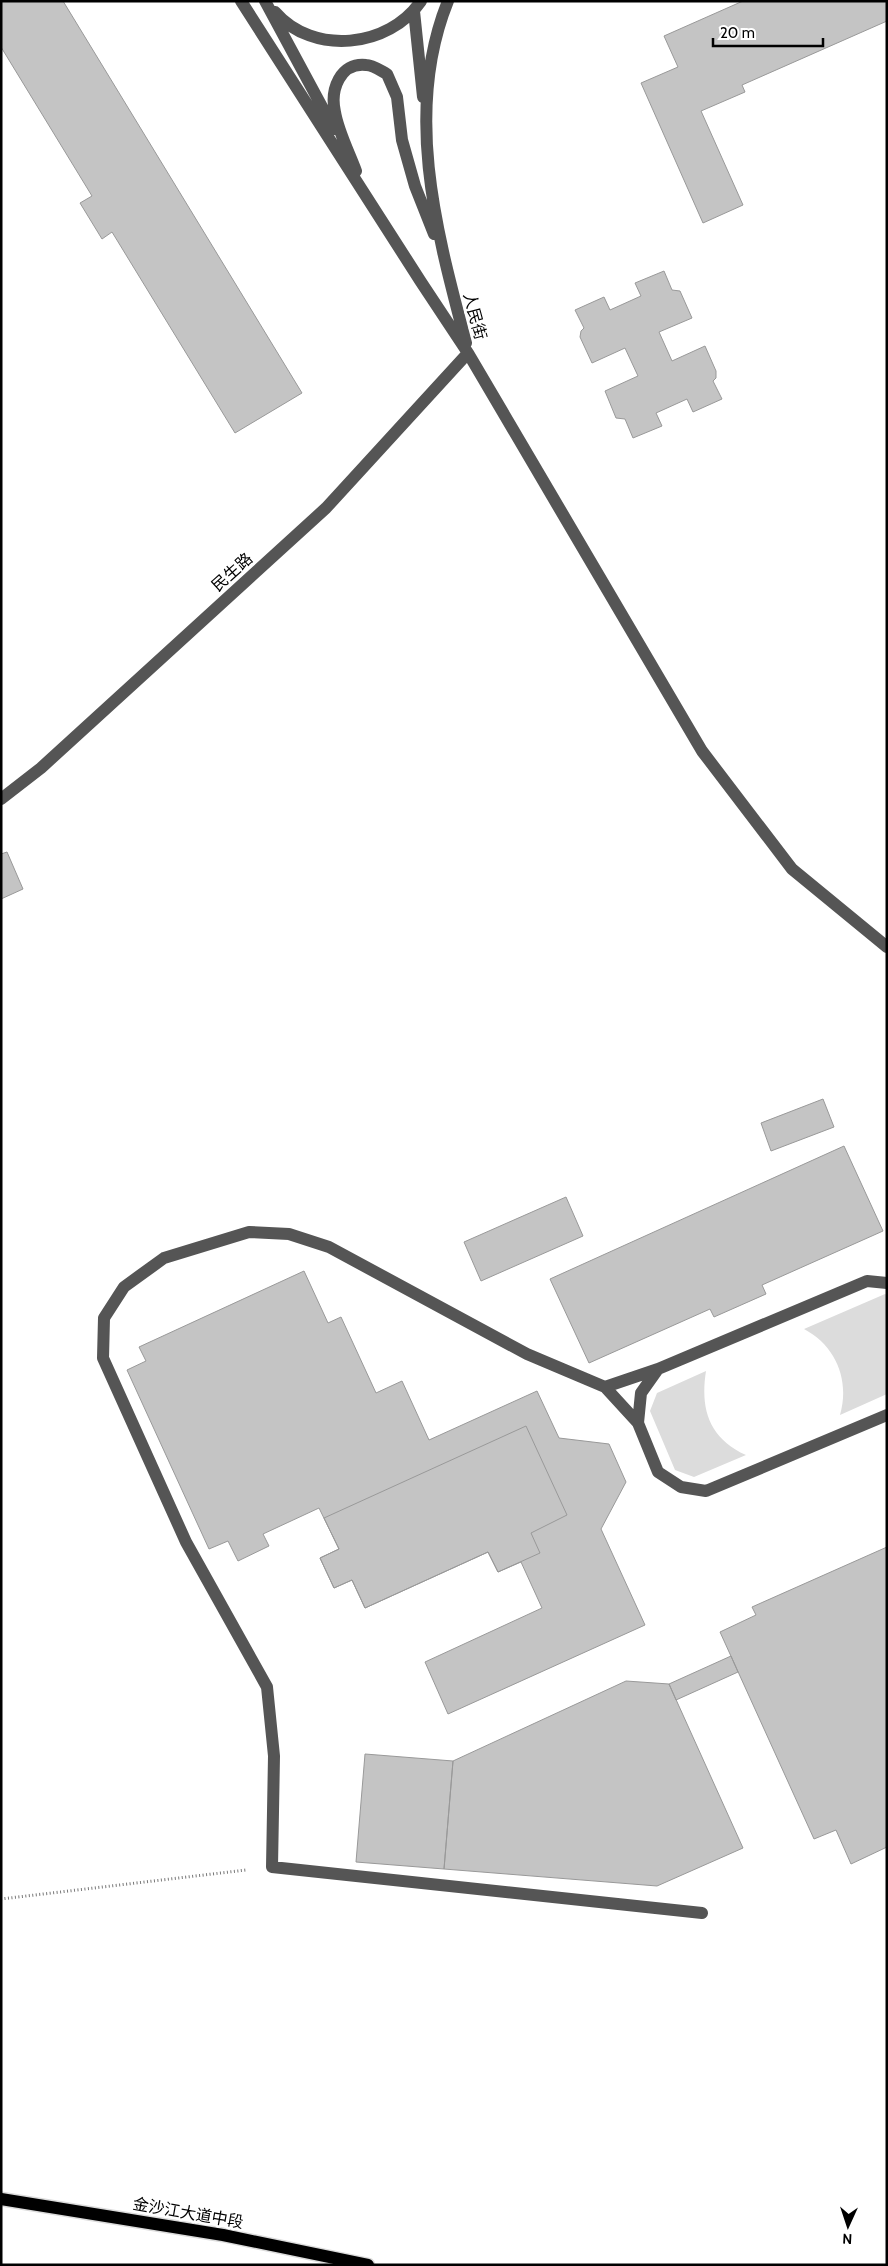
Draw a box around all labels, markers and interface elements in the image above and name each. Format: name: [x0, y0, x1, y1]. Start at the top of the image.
scale bar: [713, 15, 823, 47]
text: 20 m: [720, 24, 755, 42]
street label: 人民街: [460, 290, 490, 342]
street label: 民生路: [208, 549, 256, 595]
street label: 金沙江大道中段: [131, 2194, 245, 2232]
north arrow: [823, 2201, 873, 2251]
text: N: [842, 2230, 853, 2248]

